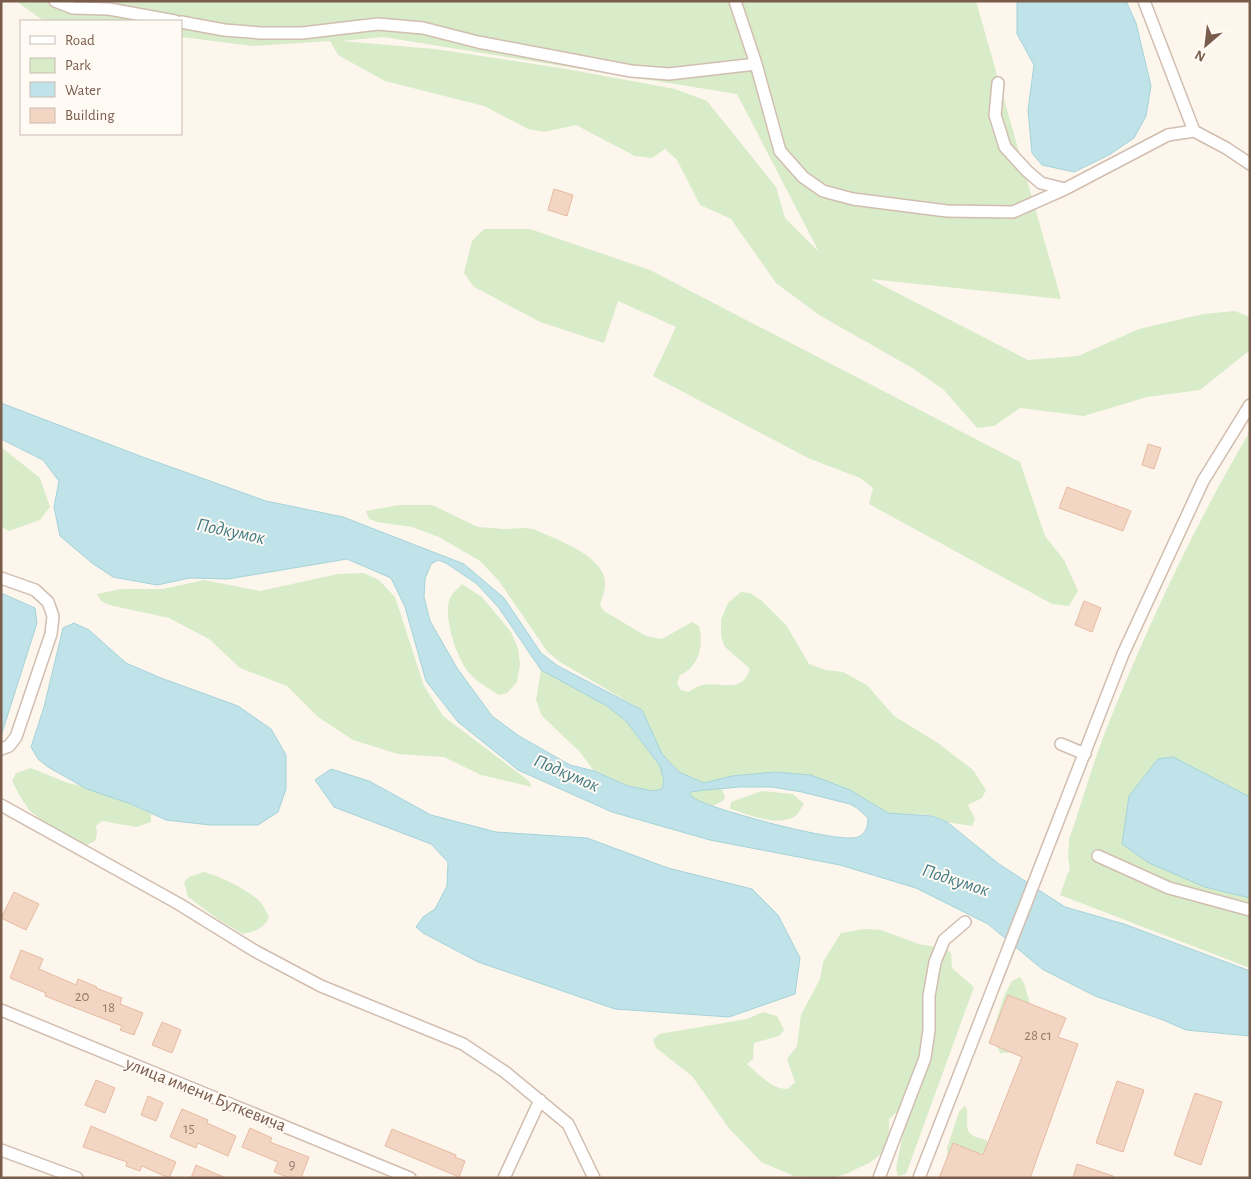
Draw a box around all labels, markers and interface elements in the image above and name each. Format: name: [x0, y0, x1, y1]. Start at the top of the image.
legend: [20, 20, 182, 135]
north arrow: [1181, 20, 1231, 70]
text: Road: [65, 33, 95, 48]
text: N: [1193, 47, 1208, 64]
text: Park: [65, 58, 91, 73]
text: Water: [65, 83, 101, 98]
text: Building: [65, 108, 115, 123]
water label: Подкумок: [195, 515, 267, 548]
water label: Подкумок: [531, 751, 602, 796]
water label: Подкумок: [920, 861, 991, 900]
house number: 20: [75, 989, 89, 1004]
house number: 18: [103, 1000, 115, 1015]
house number: 28 с1: [1024, 1028, 1052, 1043]
street label: улица имени Буткевича: [122, 1054, 288, 1135]
house number: 15: [183, 1121, 195, 1136]
house number: 9: [288, 1157, 296, 1172]

